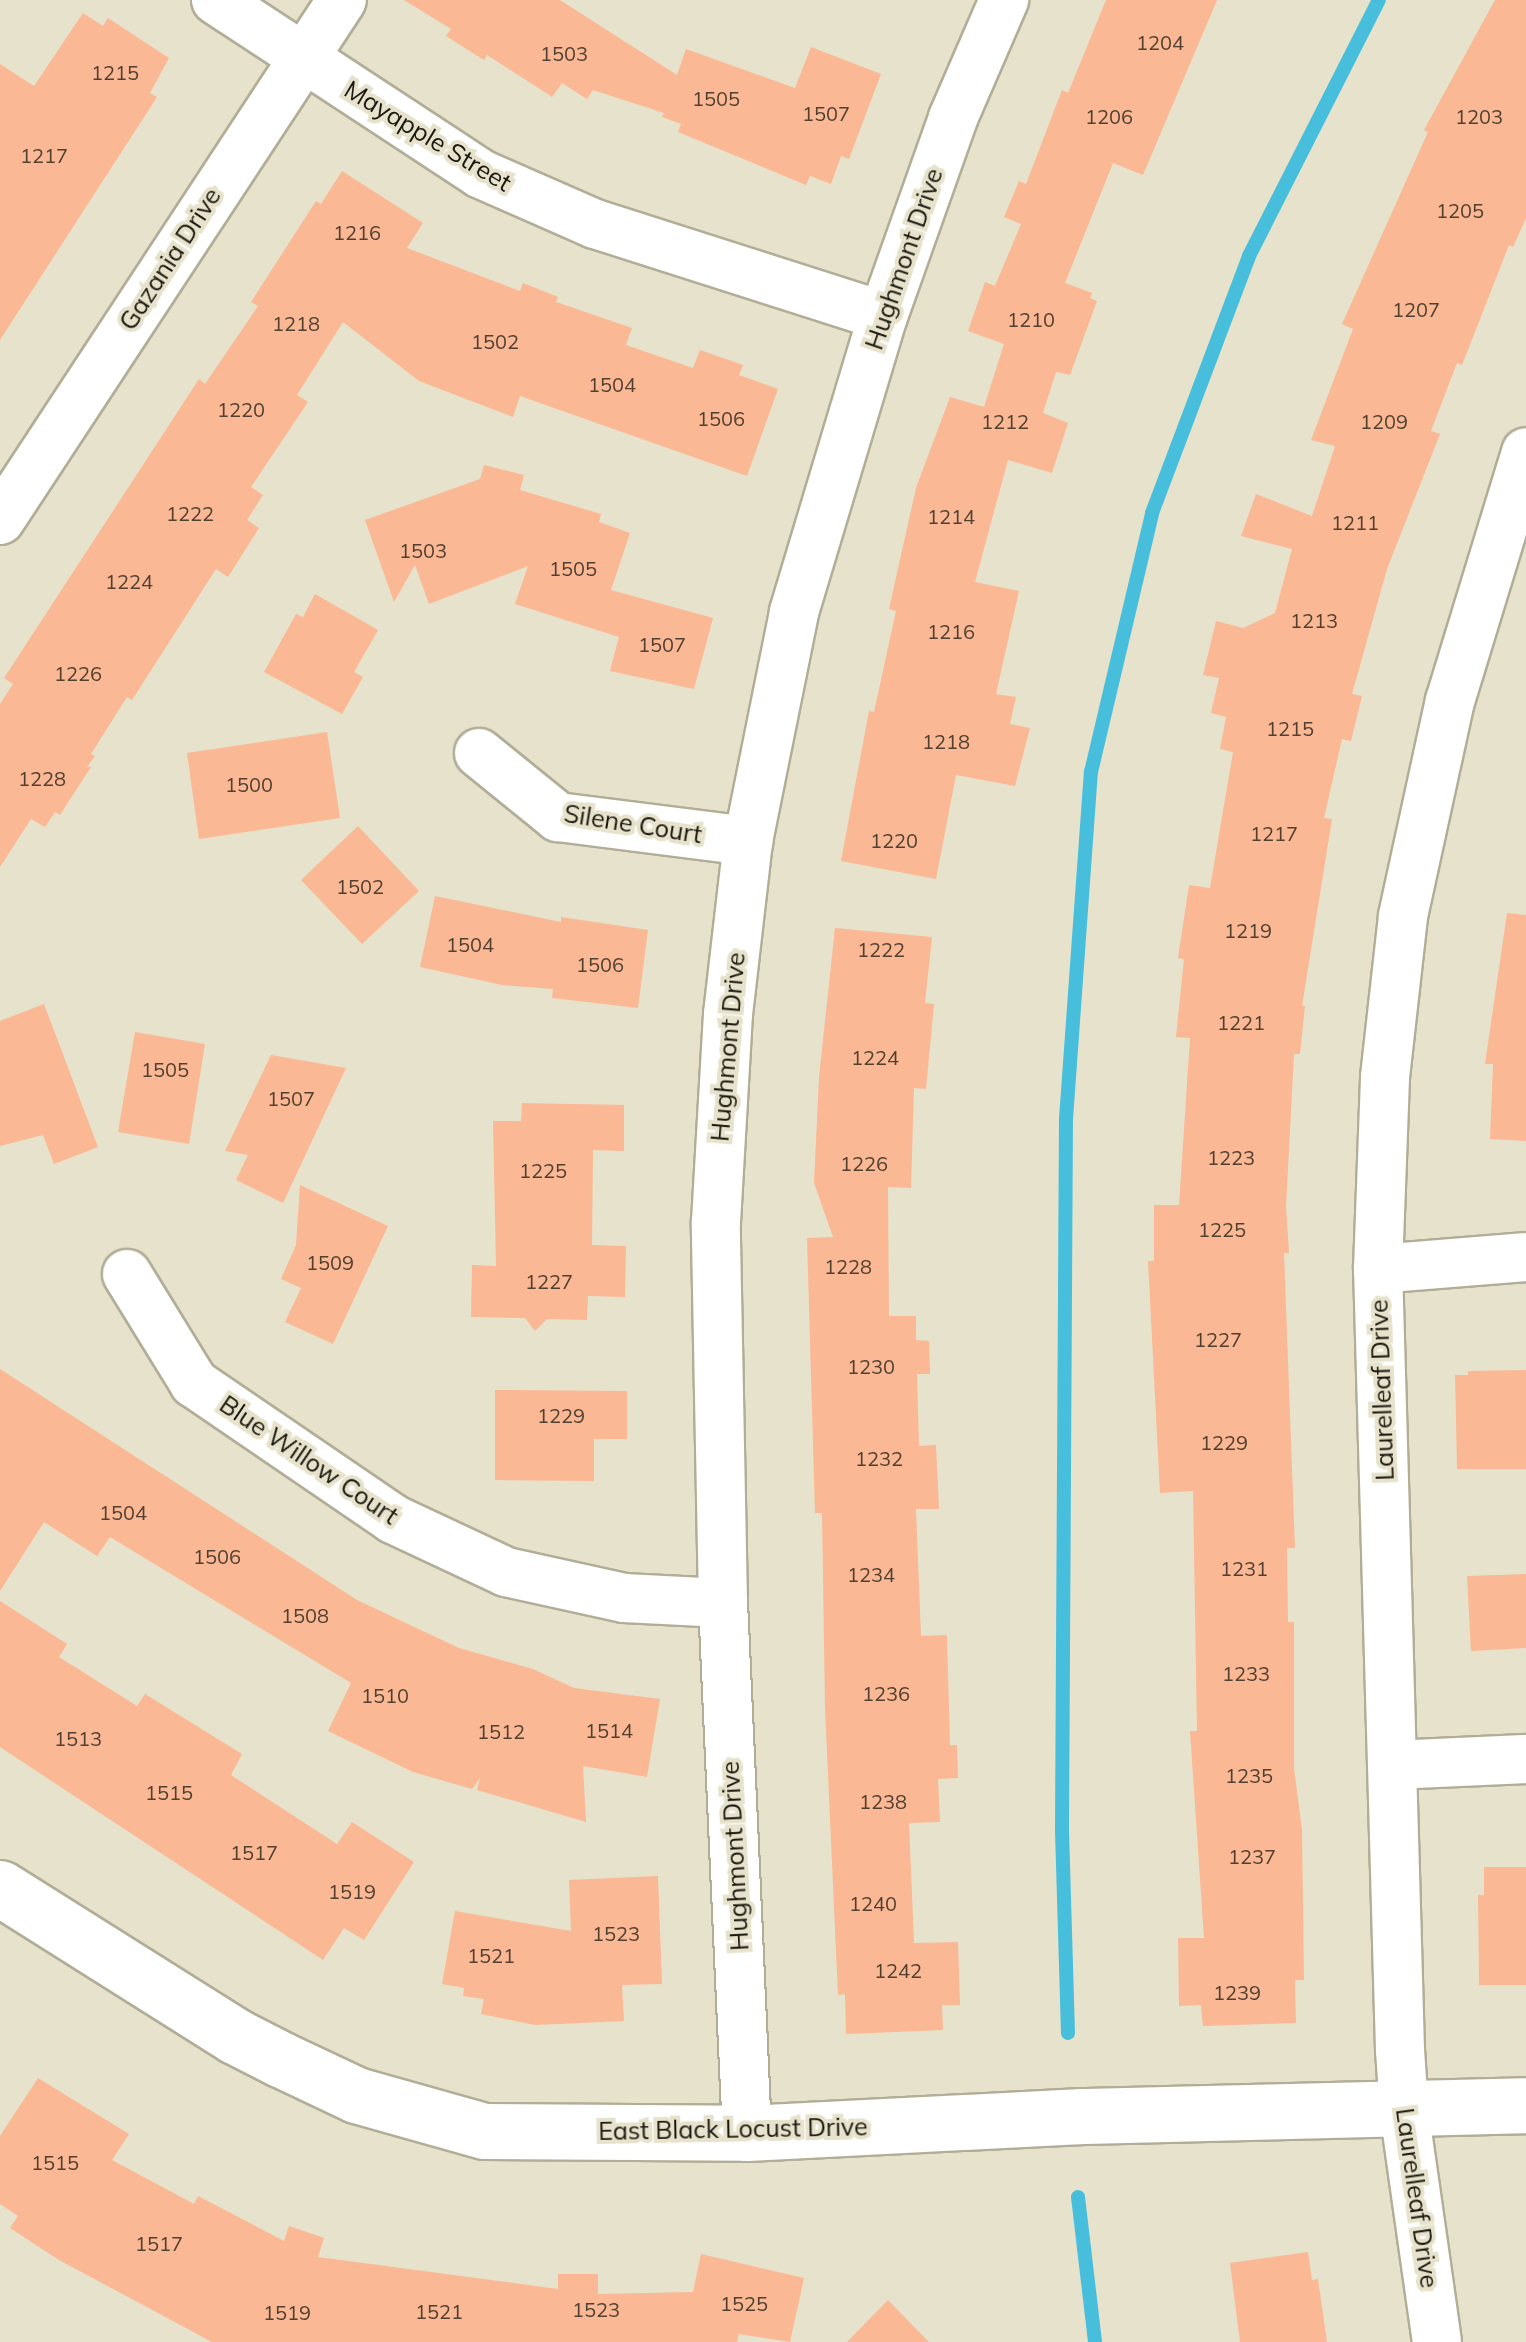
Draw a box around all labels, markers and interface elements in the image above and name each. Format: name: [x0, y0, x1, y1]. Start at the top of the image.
house number: 1204: [1136, 30, 1184, 54]
house number: 1503: [540, 41, 588, 65]
house number: 1215: [91, 60, 139, 84]
street label: Mayapple Street: [339, 74, 517, 198]
house number: 1505: [692, 86, 740, 110]
house number: 1507: [802, 101, 850, 125]
house number: 1206: [1085, 104, 1133, 128]
house number: 1203: [1455, 104, 1503, 128]
house number: 1217: [20, 143, 68, 167]
street label: Hughmont Drive: [859, 164, 949, 354]
street label: Gazania Drive: [113, 182, 227, 336]
house number: 1205: [1436, 198, 1484, 222]
house number: 1216: [333, 220, 381, 244]
house number: 1207: [1392, 297, 1440, 321]
house number: 1210: [1007, 307, 1055, 331]
house number: 1218: [272, 311, 320, 335]
house number: 1502: [471, 329, 519, 353]
house number: 1504: [588, 372, 636, 396]
house number: 1220: [217, 397, 265, 421]
house number: 1506: [697, 406, 745, 430]
house number: 1212: [981, 409, 1029, 433]
house number: 1209: [1360, 409, 1408, 433]
house number: 1222: [166, 501, 214, 525]
house number: 1214: [927, 504, 975, 528]
house number: 1211: [1331, 510, 1379, 534]
house number: 1503: [399, 538, 447, 562]
house number: 1505: [549, 556, 597, 580]
house number: 1224: [105, 569, 153, 593]
house number: 1213: [1290, 608, 1338, 632]
house number: 1216: [927, 619, 975, 643]
house number: 1507: [638, 632, 686, 656]
house number: 1226: [54, 661, 102, 685]
house number: 1215: [1266, 716, 1314, 740]
house number: 1218: [922, 729, 970, 753]
house number: 1228: [18, 766, 66, 790]
house number: 1500: [225, 772, 273, 796]
street label: Silene Court: [562, 798, 704, 850]
house number: 1217: [1250, 821, 1298, 845]
house number: 1220: [870, 828, 918, 852]
house number: 1502: [336, 874, 384, 898]
house number: 1219: [1224, 918, 1272, 942]
house number: 1504: [446, 932, 494, 956]
house number: 1222: [857, 937, 905, 961]
street label: Hughmont Drive: [705, 951, 751, 1143]
house number: 1506: [576, 952, 624, 976]
house number: 1221: [1217, 1010, 1265, 1034]
house number: 1224: [851, 1045, 899, 1069]
house number: 1505: [141, 1057, 189, 1081]
house number: 1507: [267, 1086, 315, 1110]
house number: 1223: [1207, 1145, 1255, 1169]
house number: 1226: [840, 1151, 888, 1175]
house number: 1225: [519, 1158, 567, 1182]
house number: 1225: [1198, 1217, 1246, 1241]
house number: 1509: [306, 1250, 354, 1274]
house number: 1228: [824, 1254, 872, 1278]
house number: 1227: [525, 1269, 573, 1293]
street label: Laurelleaf Drive: [1364, 1299, 1400, 1481]
house number: 1227: [1194, 1327, 1242, 1351]
house number: 1230: [847, 1354, 895, 1378]
street label: Blue Willow Court: [214, 1389, 404, 1531]
house number: 1229: [537, 1403, 585, 1427]
house number: 1229: [1200, 1430, 1248, 1454]
house number: 1232: [855, 1446, 903, 1470]
house number: 1504: [99, 1500, 147, 1524]
house number: 1506: [193, 1544, 241, 1568]
house number: 1231: [1220, 1556, 1268, 1580]
house number: 1234: [847, 1562, 895, 1586]
house number: 1508: [281, 1603, 329, 1627]
house number: 1233: [1222, 1661, 1270, 1685]
house number: 1236: [862, 1681, 910, 1705]
house number: 1510: [361, 1683, 409, 1707]
house number: 1514: [585, 1718, 633, 1742]
house number: 1512: [477, 1719, 525, 1743]
house number: 1513: [54, 1726, 102, 1750]
street label: Hughmont Drive: [715, 1760, 755, 1952]
house number: 1235: [1225, 1763, 1273, 1787]
house number: 1515: [145, 1780, 193, 1804]
house number: 1238: [859, 1789, 907, 1813]
house number: 1517: [230, 1840, 278, 1864]
house number: 1237: [1228, 1844, 1276, 1868]
house number: 1519: [328, 1879, 376, 1903]
house number: 1240: [849, 1891, 897, 1915]
house number: 1523: [592, 1921, 640, 1945]
house number: 1521: [467, 1943, 515, 1967]
house number: 1242: [874, 1958, 922, 1982]
house number: 1239: [1213, 1980, 1261, 2004]
street label: Laurelleaf Drive: [1390, 2106, 1444, 2290]
street label: East Black Locust Drive: [598, 2112, 868, 2146]
house number: 1515: [31, 2150, 79, 2174]
house number: 1517: [135, 2231, 183, 2255]
house number: 1525: [720, 2291, 768, 2315]
house number: 1523: [572, 2297, 620, 2321]
house number: 1521: [415, 2299, 463, 2323]
house number: 1519: [263, 2300, 311, 2324]

